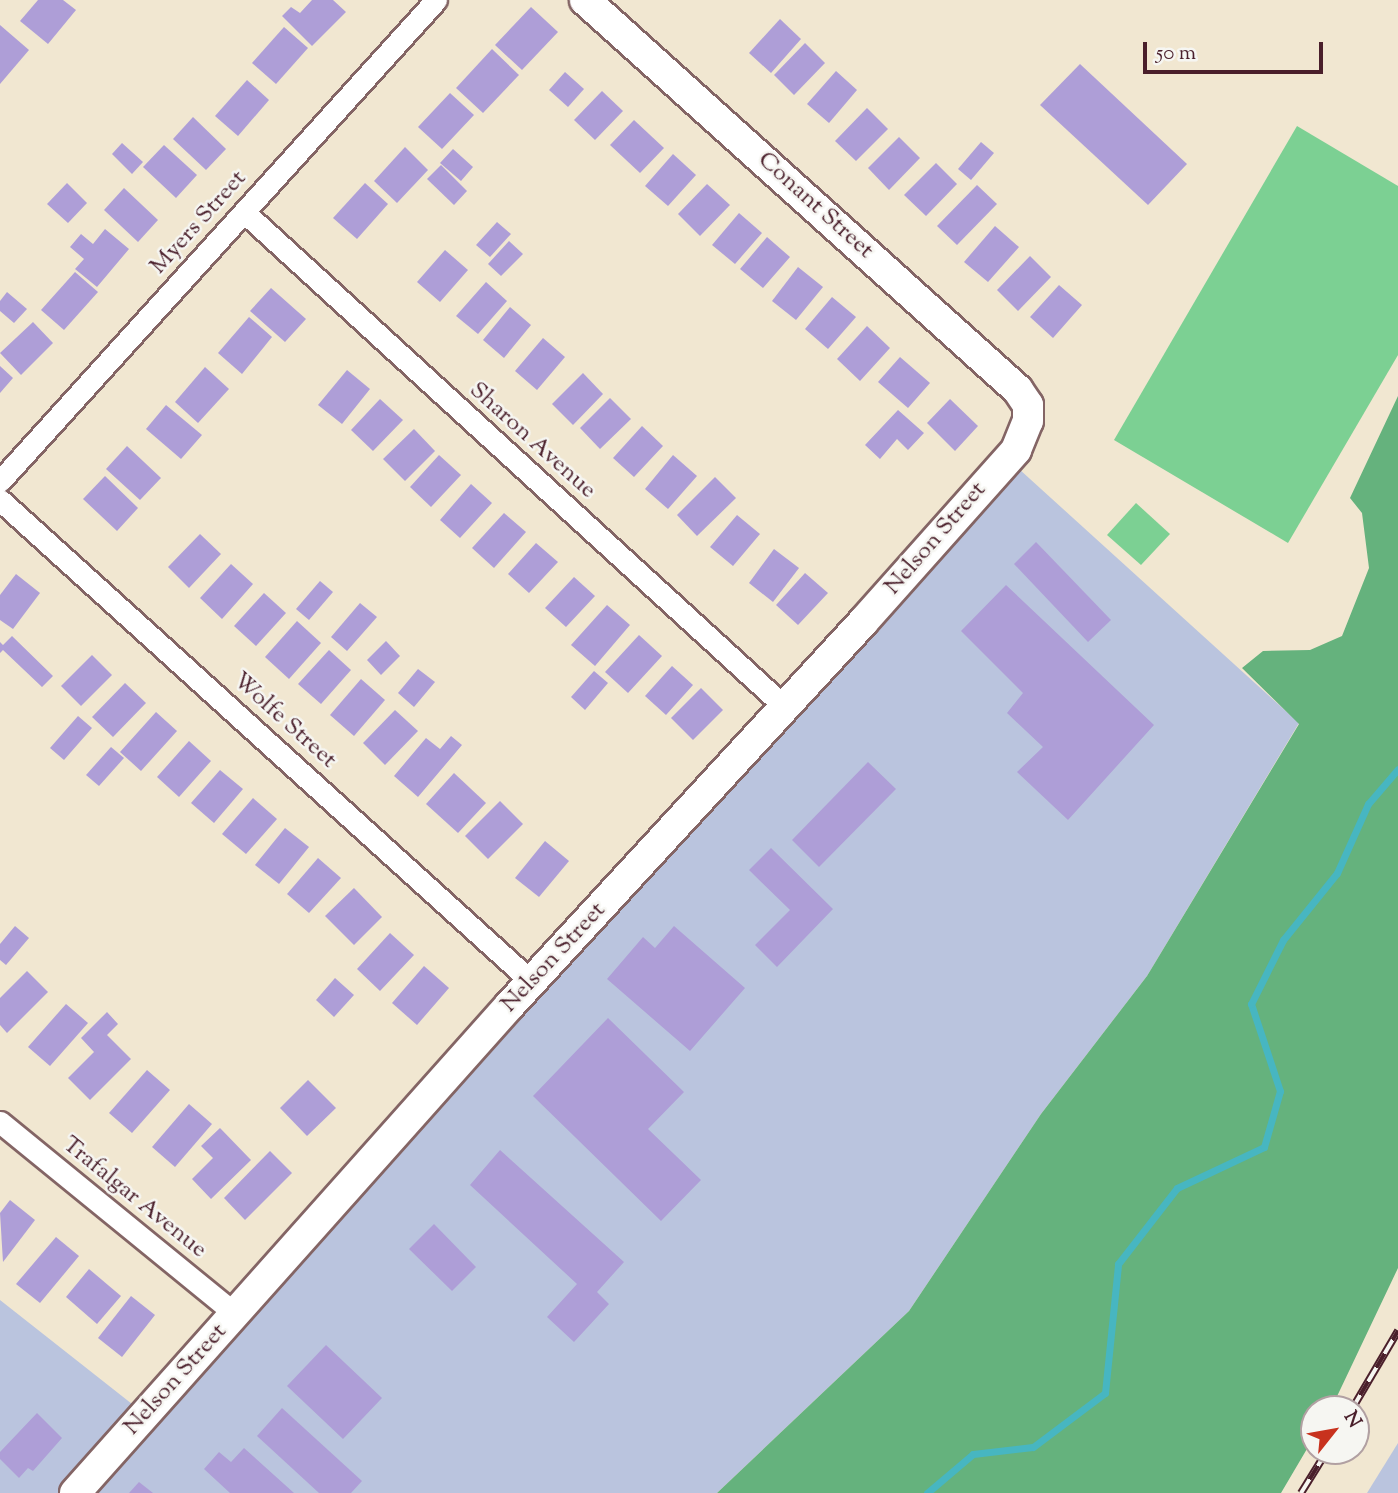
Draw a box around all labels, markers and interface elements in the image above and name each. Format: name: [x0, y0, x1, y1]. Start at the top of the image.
scale bar: [1146, 28, 1326, 72]
text: 50 m: [1156, 39, 1196, 69]
street label: Conant Street: [751, 146, 879, 266]
street label: Myers Street: [145, 165, 253, 281]
street label: Sharon Avenue: [463, 377, 601, 505]
street label: Nelson Street: [879, 477, 993, 601]
street label: Wolfe Street: [226, 667, 342, 775]
street label: Nelson Street: [496, 897, 612, 1019]
street label: Trafalgar Avenue: [56, 1131, 212, 1265]
street label: Nelson Street: [118, 1318, 234, 1442]
north arrow: [1300, 1395, 1370, 1465]
text: N: [1336, 1406, 1367, 1433]

